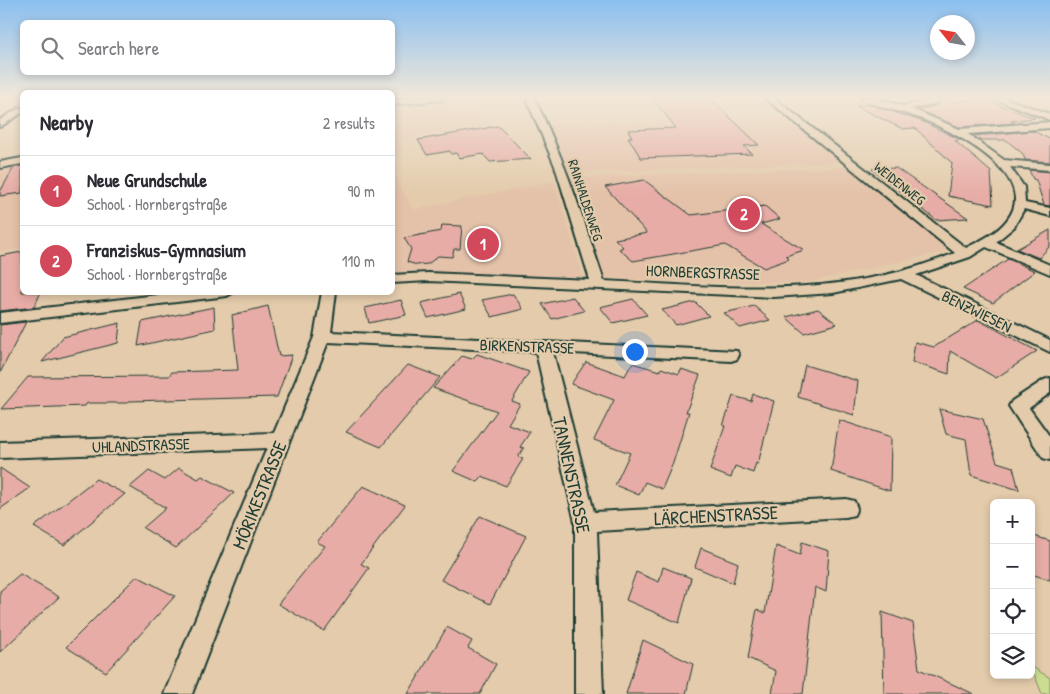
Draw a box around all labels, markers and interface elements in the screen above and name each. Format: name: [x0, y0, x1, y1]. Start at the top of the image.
north arrow: [930, 15, 975, 60]
search box: [20, 20, 395, 75]
icon: search: [38, 34, 66, 62]
text: Search here: [78, 35, 159, 61]
text: Nearby: [40, 108, 93, 137]
text: 2 results: [323, 112, 375, 134]
street label: RAINHALDENWEG: [564, 157, 608, 243]
street label: WEIDENWEG: [871, 157, 930, 209]
text: Neue Grundschule: [87, 167, 207, 193]
text: 1: [53, 180, 59, 202]
text: 90 m: [347, 180, 375, 202]
text: School · Hornbergstraße: [87, 193, 227, 215]
pin: 2: [728, 195, 760, 233]
pin: 1: [467, 225, 499, 263]
text: Franziskus-Gymnasium: [87, 237, 246, 263]
text: 2: [52, 250, 60, 272]
text: 110 m: [342, 250, 375, 272]
street label: HORNBERGSTRASSE: [646, 259, 760, 285]
text: School · Hornbergstraße: [87, 263, 227, 285]
street label: BENZWIESEN: [938, 285, 1016, 337]
street label: BIRKENSTRASSE: [479, 333, 575, 359]
your location: [622, 339, 648, 365]
street label: TANNENSTRASSE: [547, 414, 597, 536]
street label: UHLANDSTRASSE: [92, 432, 190, 458]
street label: MÖRIKESTRASSE: [225, 436, 293, 553]
street label: LÄRCHENSTRASSE: [653, 499, 779, 531]
map controls: [990, 499, 1035, 679]
button: +: [990, 499, 1035, 544]
button: −: [990, 544, 1035, 589]
button: locate: [990, 589, 1035, 634]
button: layers: [990, 634, 1035, 679]

